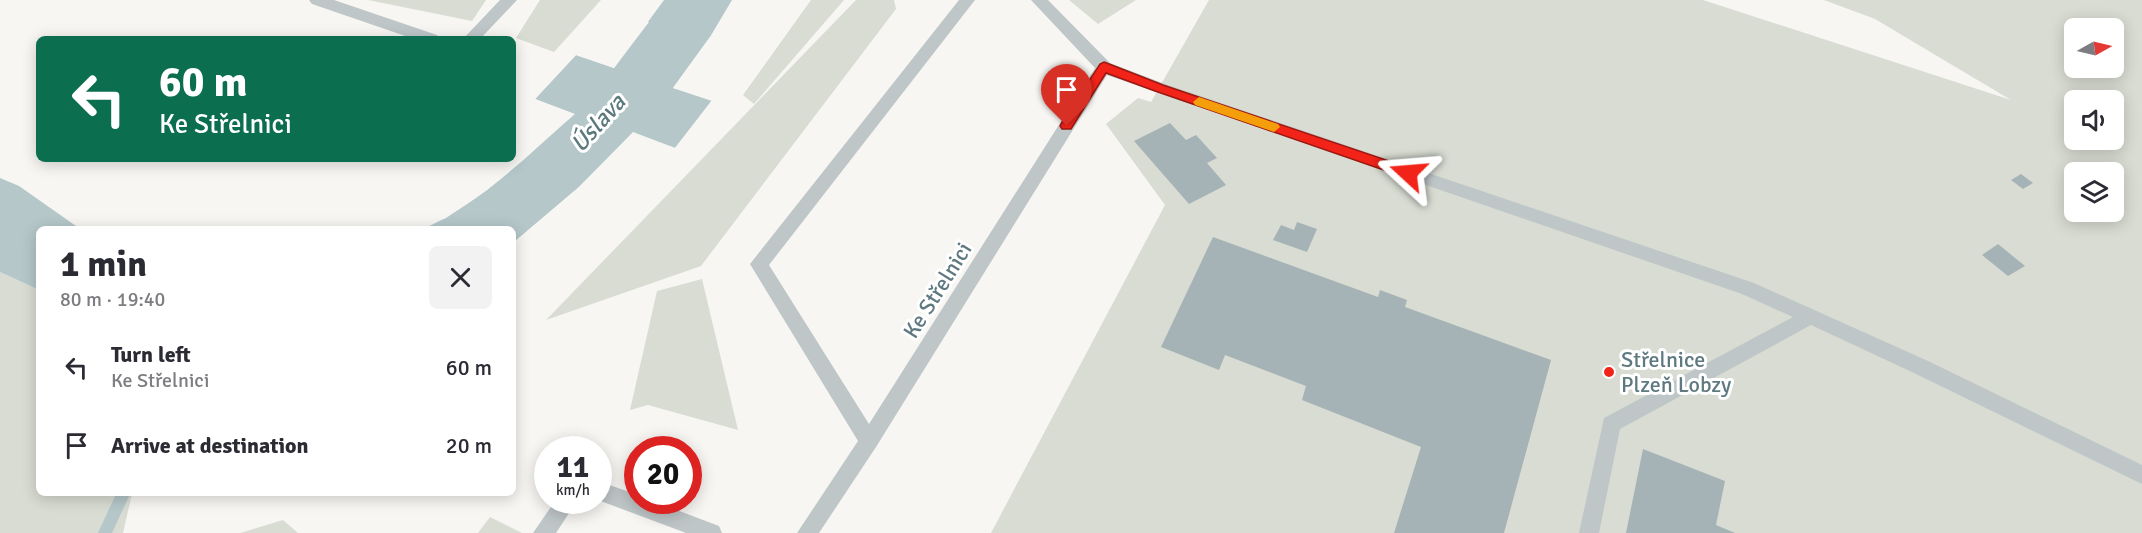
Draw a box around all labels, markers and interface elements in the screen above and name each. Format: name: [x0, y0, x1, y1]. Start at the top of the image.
north arrow: [2064, 18, 2124, 78]
map controls: [2064, 18, 2124, 222]
text: 60 m: [159, 57, 248, 108]
icon: left: [60, 60, 138, 138]
pin: [1041, 64, 1092, 126]
icon: arrive: [1050, 73, 1083, 106]
water label: Úslava: [564, 87, 632, 158]
button: sound: [2064, 90, 2124, 150]
text: Ke Střelnici: [159, 108, 292, 141]
position arrow: [1376, 141, 1440, 205]
button: layers: [2064, 162, 2124, 222]
street label: Ke Střelnici: [897, 237, 978, 343]
text: 1 min: [60, 242, 147, 287]
button: close: [429, 246, 492, 309]
text: 80 m · 19:40: [60, 287, 165, 312]
text: Turn left: [111, 341, 191, 368]
place label: Střelnice Plzeň Lobzy: [1621, 346, 1732, 398]
icon: left: [60, 351, 93, 384]
text: 60 m: [446, 354, 492, 381]
marker: Střelnice Plzeň Lobzy: [1602, 365, 1616, 379]
text: Ke Střelnici: [111, 368, 209, 393]
icon: arrive: [60, 429, 93, 462]
text: Arrive at destination: [111, 432, 308, 459]
text: 20 m: [446, 432, 492, 459]
speed limit sign: 20: [624, 436, 702, 514]
text: 11: [557, 449, 589, 486]
text: km/h: [556, 481, 590, 499]

